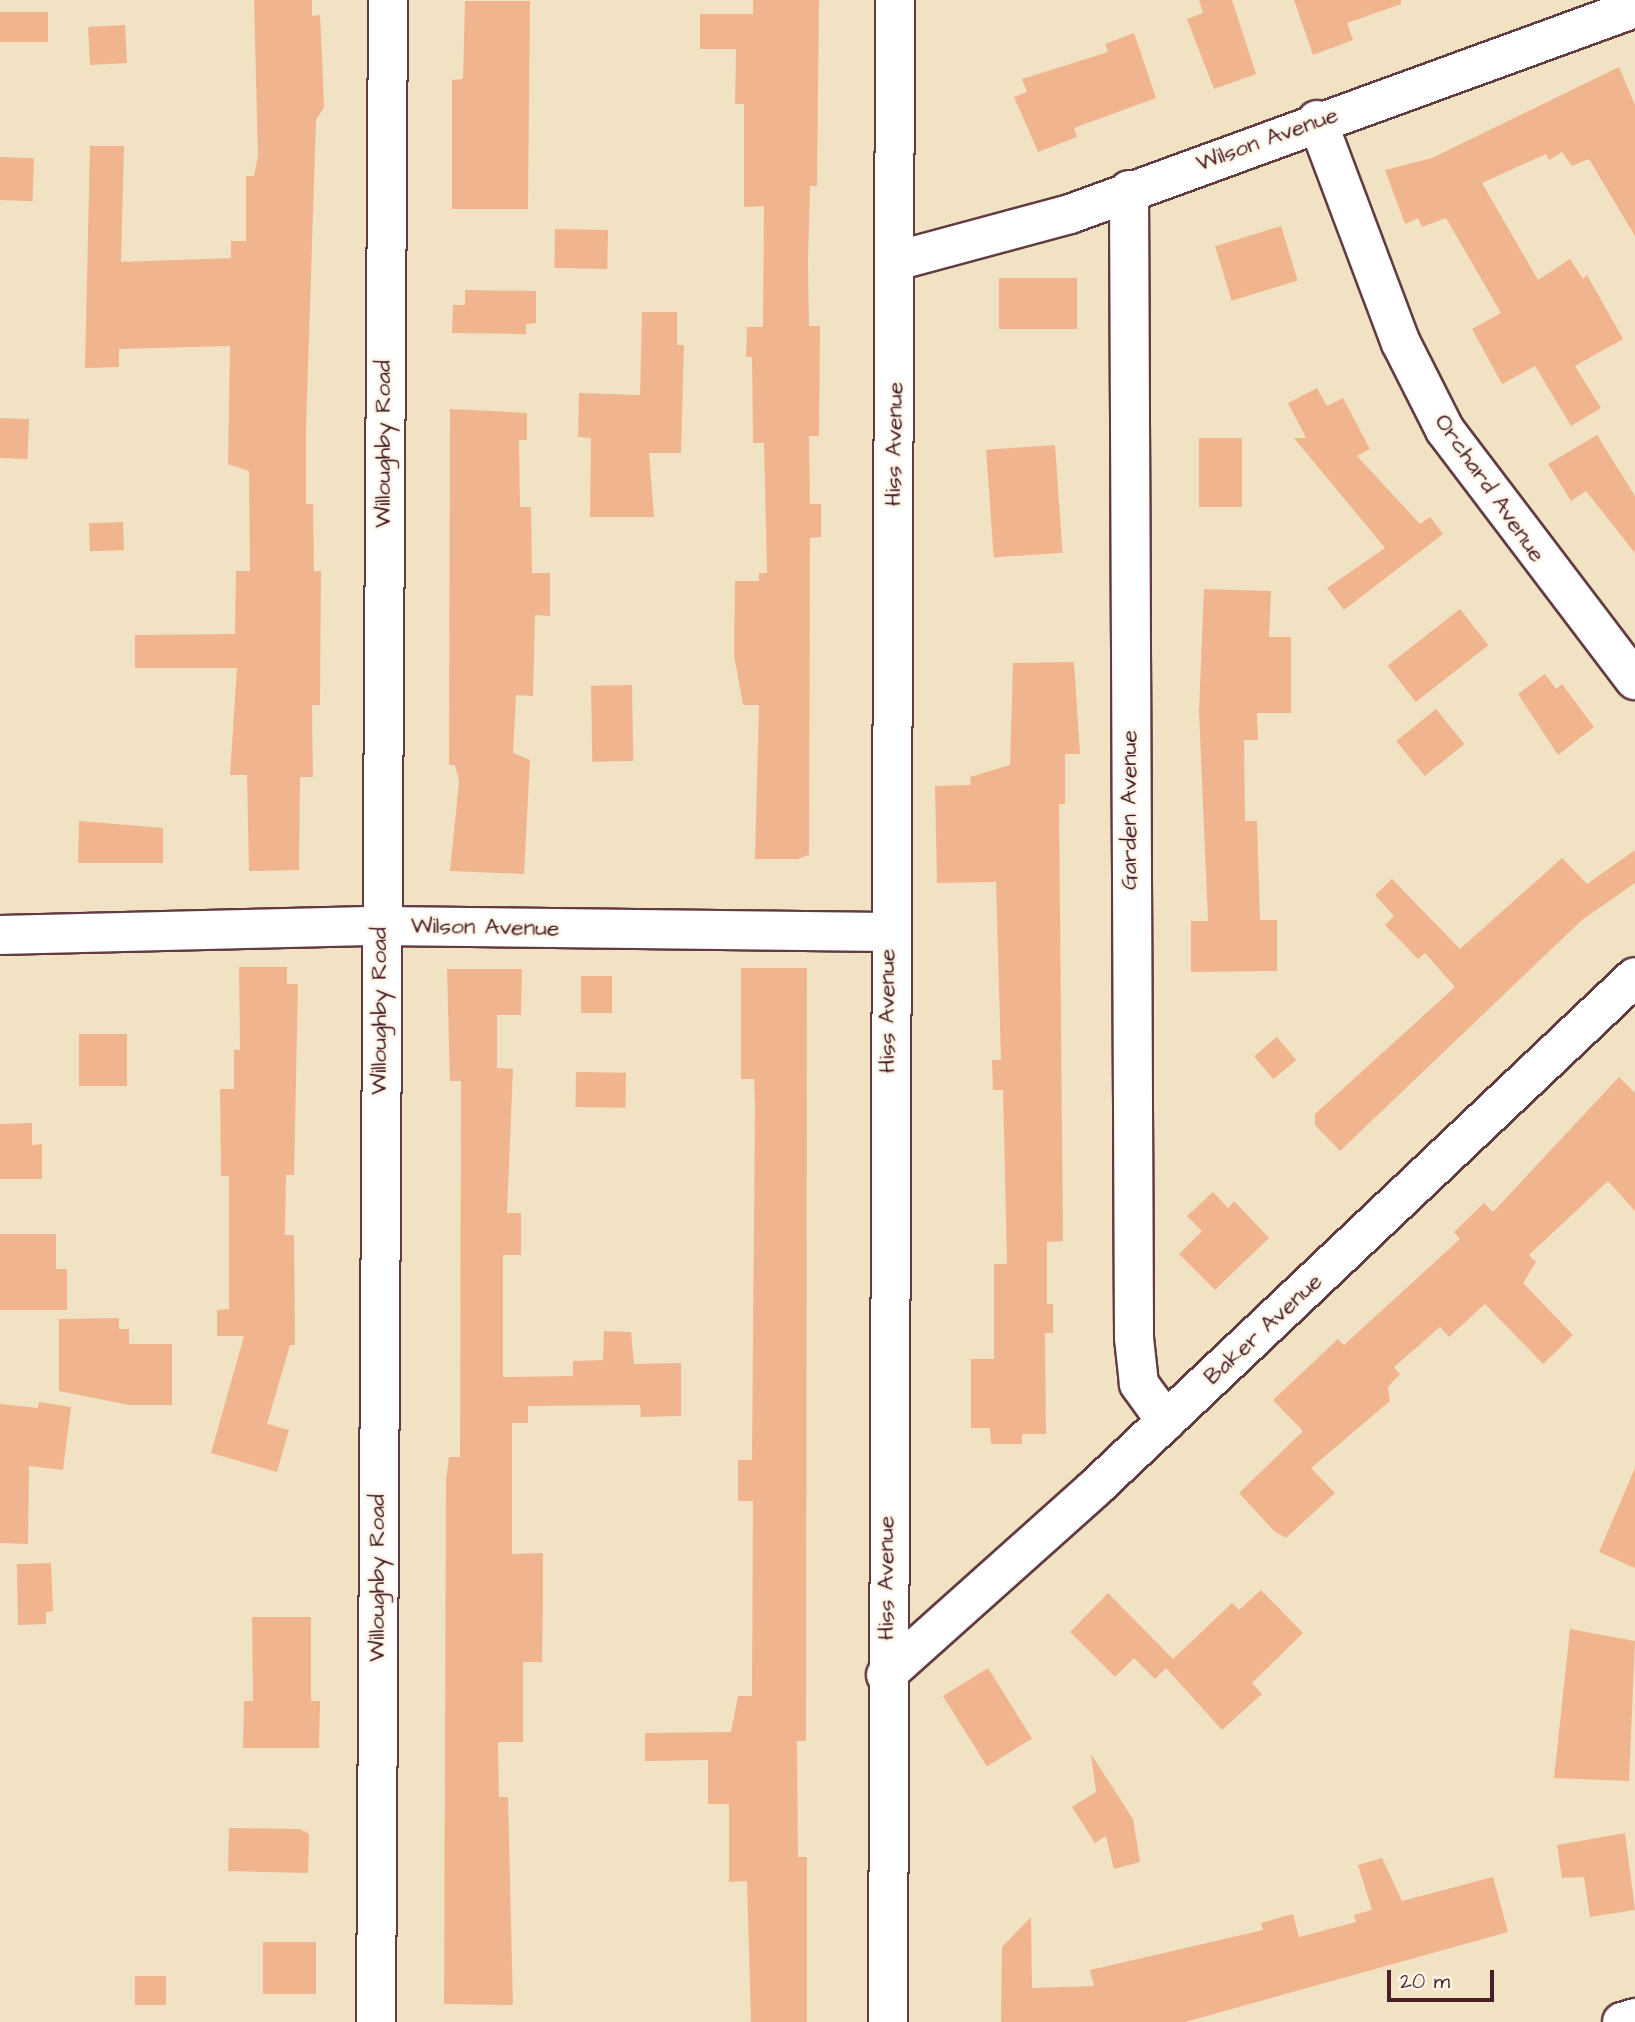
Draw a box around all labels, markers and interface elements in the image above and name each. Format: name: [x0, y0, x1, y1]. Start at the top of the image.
street label: Wilson Avenue: [1192, 101, 1342, 177]
street label: Willoughby Road: [369, 360, 397, 528]
street label: Hiss Avenue: [879, 382, 909, 506]
street label: Orchard Avenue: [1429, 409, 1551, 567]
street label: Garden Avenue: [1115, 730, 1143, 890]
street label: Wilson Avenue: [410, 912, 560, 942]
street label: Willoughby Road: [365, 927, 393, 1095]
street label: Hiss Avenue: [873, 949, 901, 1073]
street label: Baker Avenue: [1198, 1267, 1328, 1391]
street label: Willoughby Road: [363, 1494, 391, 1662]
street label: Hiss Avenue: [872, 1516, 900, 1640]
scale bar: [1390, 1955, 1497, 1999]
text: 20 m: [1400, 1967, 1450, 1996]

